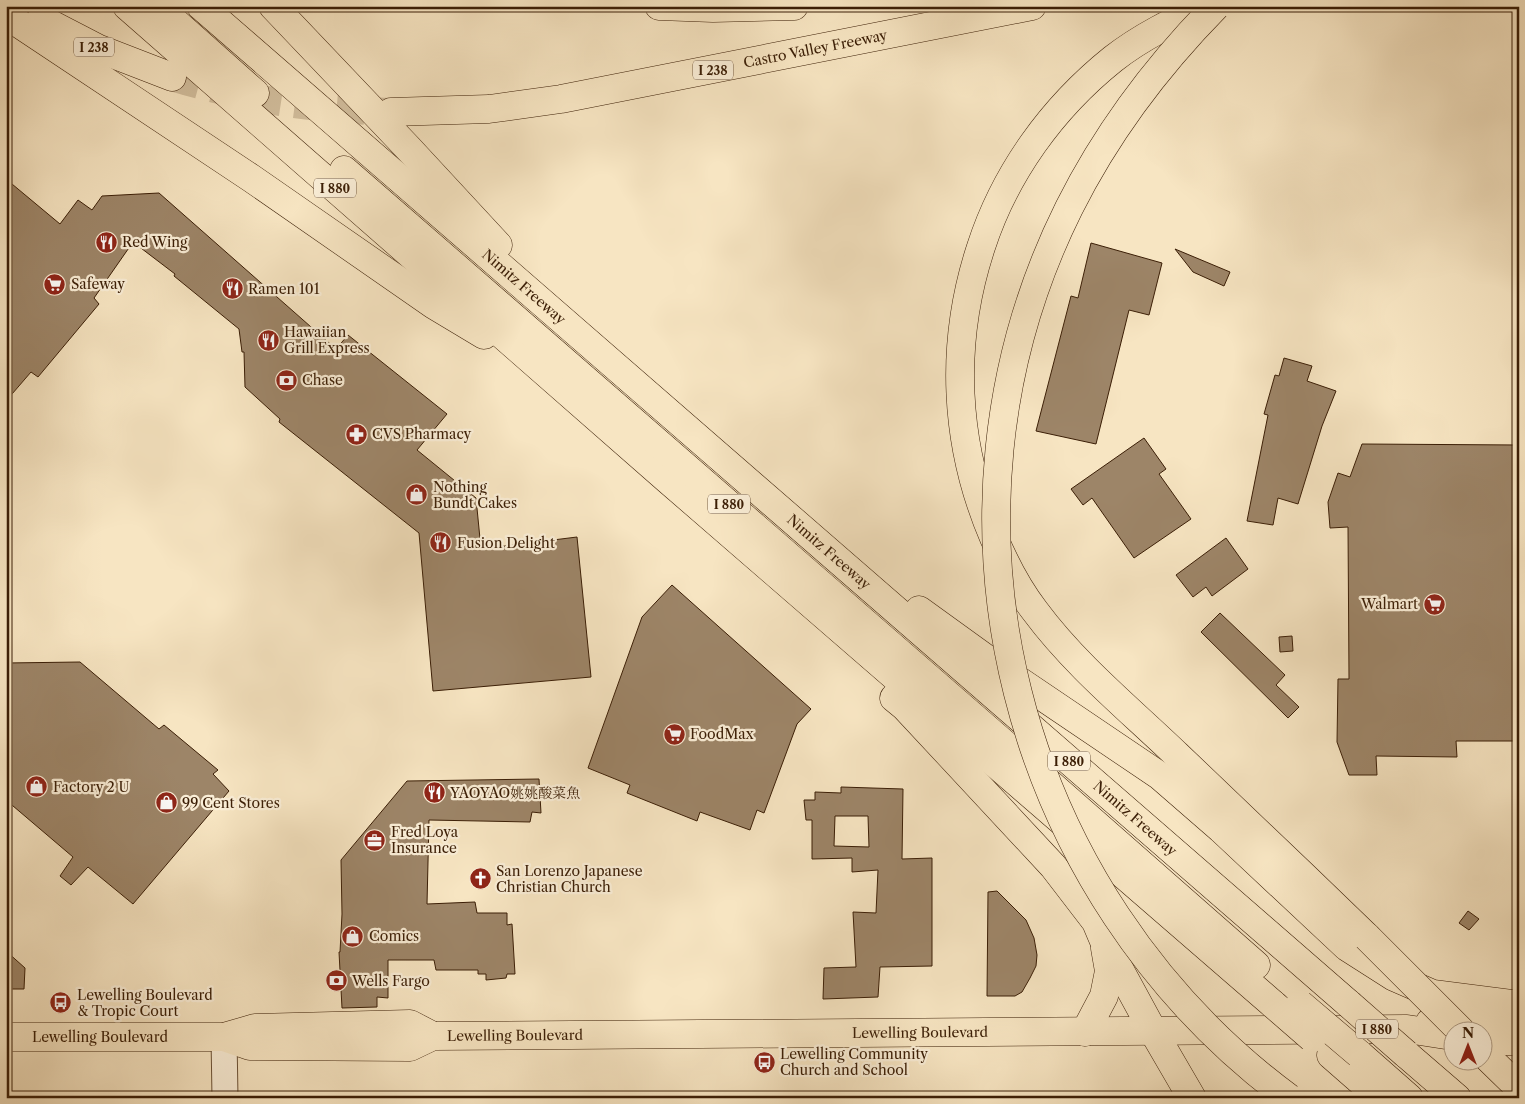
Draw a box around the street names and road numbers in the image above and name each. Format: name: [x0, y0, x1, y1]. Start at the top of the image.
street label: Castro Valley Freeway: [742, 26, 889, 72]
road number: I 238: [74, 38, 114, 56]
road number: I 238: [693, 60, 733, 80]
road number: I 880: [314, 178, 356, 198]
street label: Nimitz Freeway: [478, 245, 570, 328]
road number: I 880: [708, 494, 750, 514]
street label: Nimitz Freeway: [783, 511, 875, 593]
road number: I 880: [1048, 751, 1090, 770]
street label: Nimitz Freeway: [1090, 777, 1181, 860]
road number: I 880: [1356, 1020, 1398, 1038]
street label: Lewelling Boulevard: [852, 1023, 988, 1042]
street label: Lewelling Boulevard: [447, 1026, 583, 1045]
street label: Lewelling Boulevard: [32, 1028, 168, 1046]

